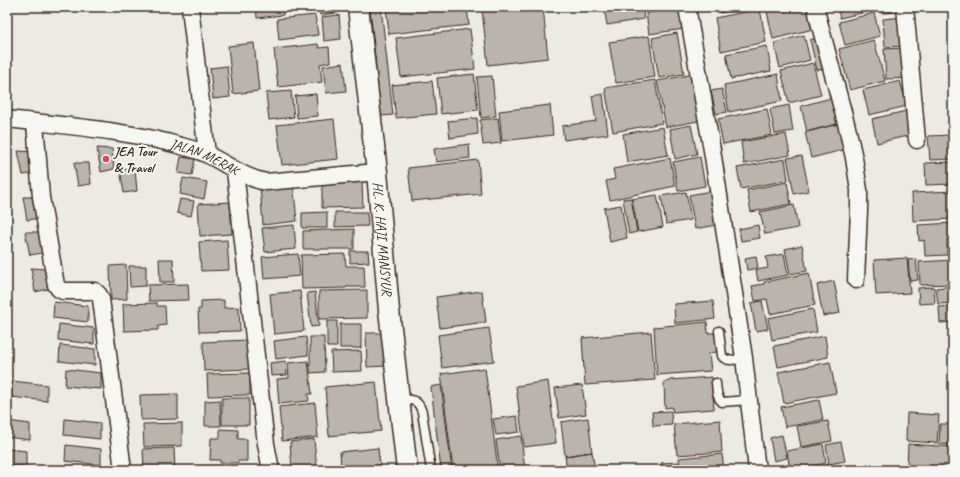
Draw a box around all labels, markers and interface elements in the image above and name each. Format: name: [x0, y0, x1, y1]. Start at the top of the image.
street label: JALAN MERAK: [167, 135, 244, 180]
place label: JEA Tour & Travel: [113, 143, 159, 176]
marker: JEA Tour & Travel: [101, 154, 111, 164]
street label: HL. K. HAJI MANSYUR: [369, 181, 396, 298]

